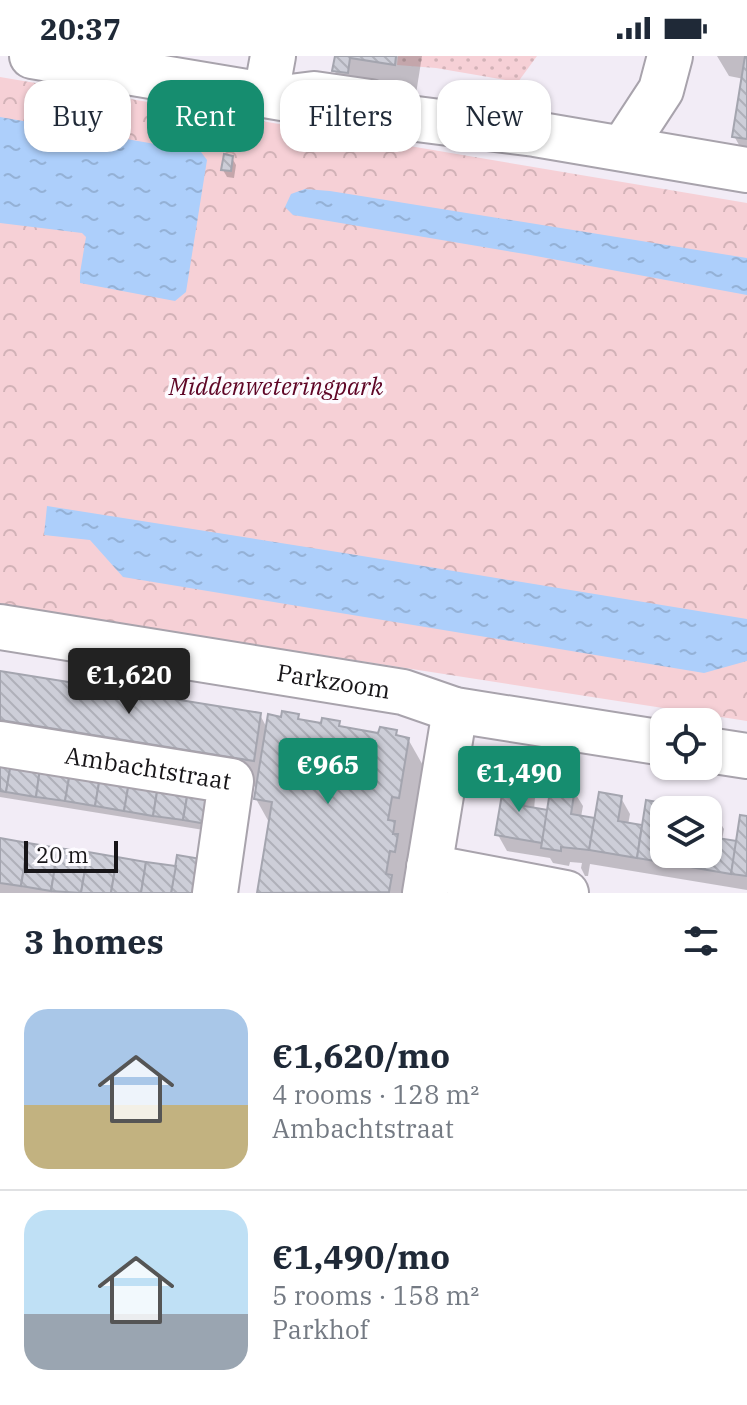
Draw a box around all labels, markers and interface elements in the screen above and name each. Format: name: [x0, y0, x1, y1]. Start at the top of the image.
text: 20:37: [40, 9, 121, 48]
chip: Buy: [24, 80, 131, 152]
chip: Rent: [147, 80, 264, 152]
chip: Filters: [280, 80, 421, 152]
chip: New: [437, 80, 551, 152]
park label: Middenweteringpark: [168, 370, 384, 402]
pin: €1,620: [64, 648, 194, 716]
street label: Parkzoom: [275, 656, 393, 706]
text: €1,620: [86, 657, 172, 691]
map controls: [650, 708, 722, 868]
button: locate: [650, 708, 722, 780]
pin: €965: [281, 738, 375, 806]
street label: Ambachtstraat: [63, 739, 234, 797]
pin: €1,490: [454, 746, 584, 814]
text: €965: [297, 747, 359, 781]
text: €1,490: [476, 755, 562, 789]
button: layers: [650, 796, 722, 868]
scale bar: [24, 837, 118, 873]
text: 20 m: [36, 840, 88, 869]
text: 3 homes: [24, 919, 164, 963]
icon: filters: [679, 919, 723, 963]
text: €1,620/mo: [272, 1033, 450, 1077]
icon: home: [88, 1041, 184, 1137]
text: 4 rooms · 128 m²: [272, 1077, 479, 1111]
text: Ambachtstraat: [272, 1111, 454, 1145]
text: €1,490/mo: [272, 1234, 450, 1278]
icon: home: [88, 1242, 184, 1338]
text: 5 rooms · 158 m²: [272, 1278, 479, 1312]
text: Parkhof: [272, 1312, 368, 1346]

